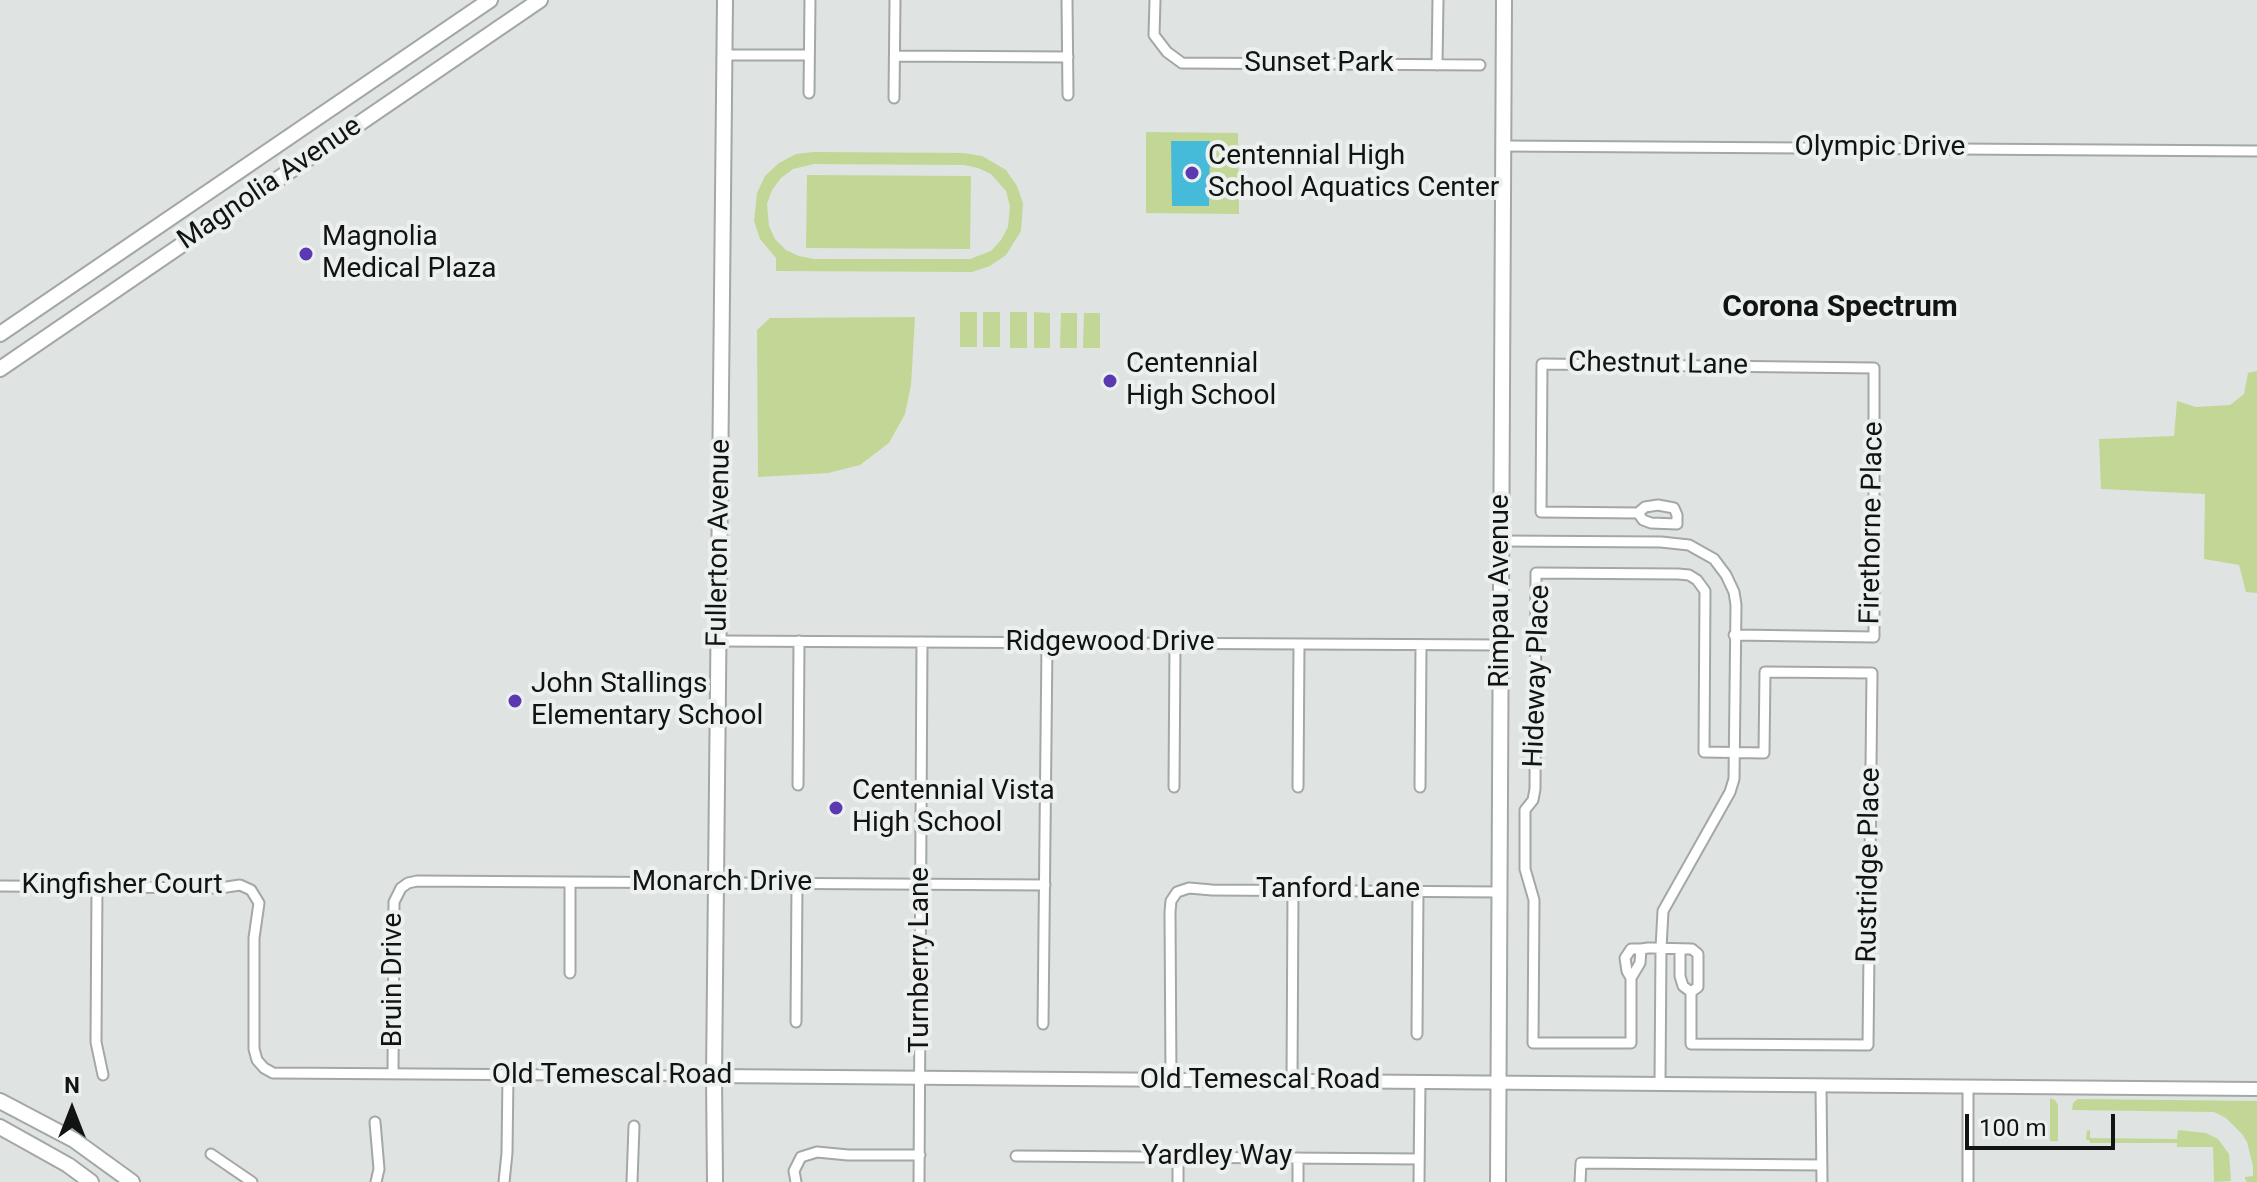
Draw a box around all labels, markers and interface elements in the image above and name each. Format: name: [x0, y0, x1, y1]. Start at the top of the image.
street label: Sunset Park: [1244, 47, 1394, 81]
street label: Magnolia Avenue: [172, 110, 368, 258]
street label: Olympic Drive: [1795, 131, 1965, 165]
place label: Centennial High School Aquatics Center: [1208, 140, 1499, 206]
marker: Centennial High School Aquatics Center: [1183, 164, 1201, 182]
place label: Magnolia Medical Plaza: [322, 221, 496, 287]
marker: Magnolia Medical Plaza: [297, 245, 315, 263]
district label: Corona Spectrum: [1722, 290, 1958, 326]
street label: Chestnut Lane: [1568, 347, 1748, 383]
place label: Centennial High School: [1126, 348, 1276, 414]
marker: Centennial High School: [1101, 372, 1119, 390]
street label: Firethorne Place: [1854, 421, 1892, 625]
street label: Fullerton Avenue: [701, 439, 739, 647]
street label: Rimpau Avenue: [1484, 494, 1518, 688]
street label: Hideway Place: [1518, 584, 1558, 768]
street label: Ridgewood Drive: [1005, 626, 1215, 660]
place label: John Stallings Elementary School: [531, 668, 763, 734]
marker: John Stallings Elementary School: [506, 692, 524, 710]
street label: Rustridge Place: [1851, 767, 1889, 963]
place label: Centennial Vista High School: [852, 775, 1055, 841]
marker: Centennial Vista High School: [827, 799, 845, 817]
street label: Monarch Drive: [632, 866, 812, 900]
street label: Turnberry Lane: [904, 867, 938, 1053]
street label: Kingfisher Court: [21, 869, 223, 903]
street label: Tanford Lane: [1256, 873, 1420, 907]
street label: Bruin Drive: [377, 913, 411, 1047]
street label: Old Temescal Road: [492, 1059, 732, 1093]
street label: Old Temescal Road: [1140, 1064, 1380, 1098]
north arrow: [32, 1070, 112, 1150]
text: N: [64, 1073, 80, 1098]
scale bar: [1969, 1098, 2119, 1148]
text: 100 m: [1979, 1114, 2046, 1142]
street label: Yardley Way: [1142, 1140, 1292, 1174]

